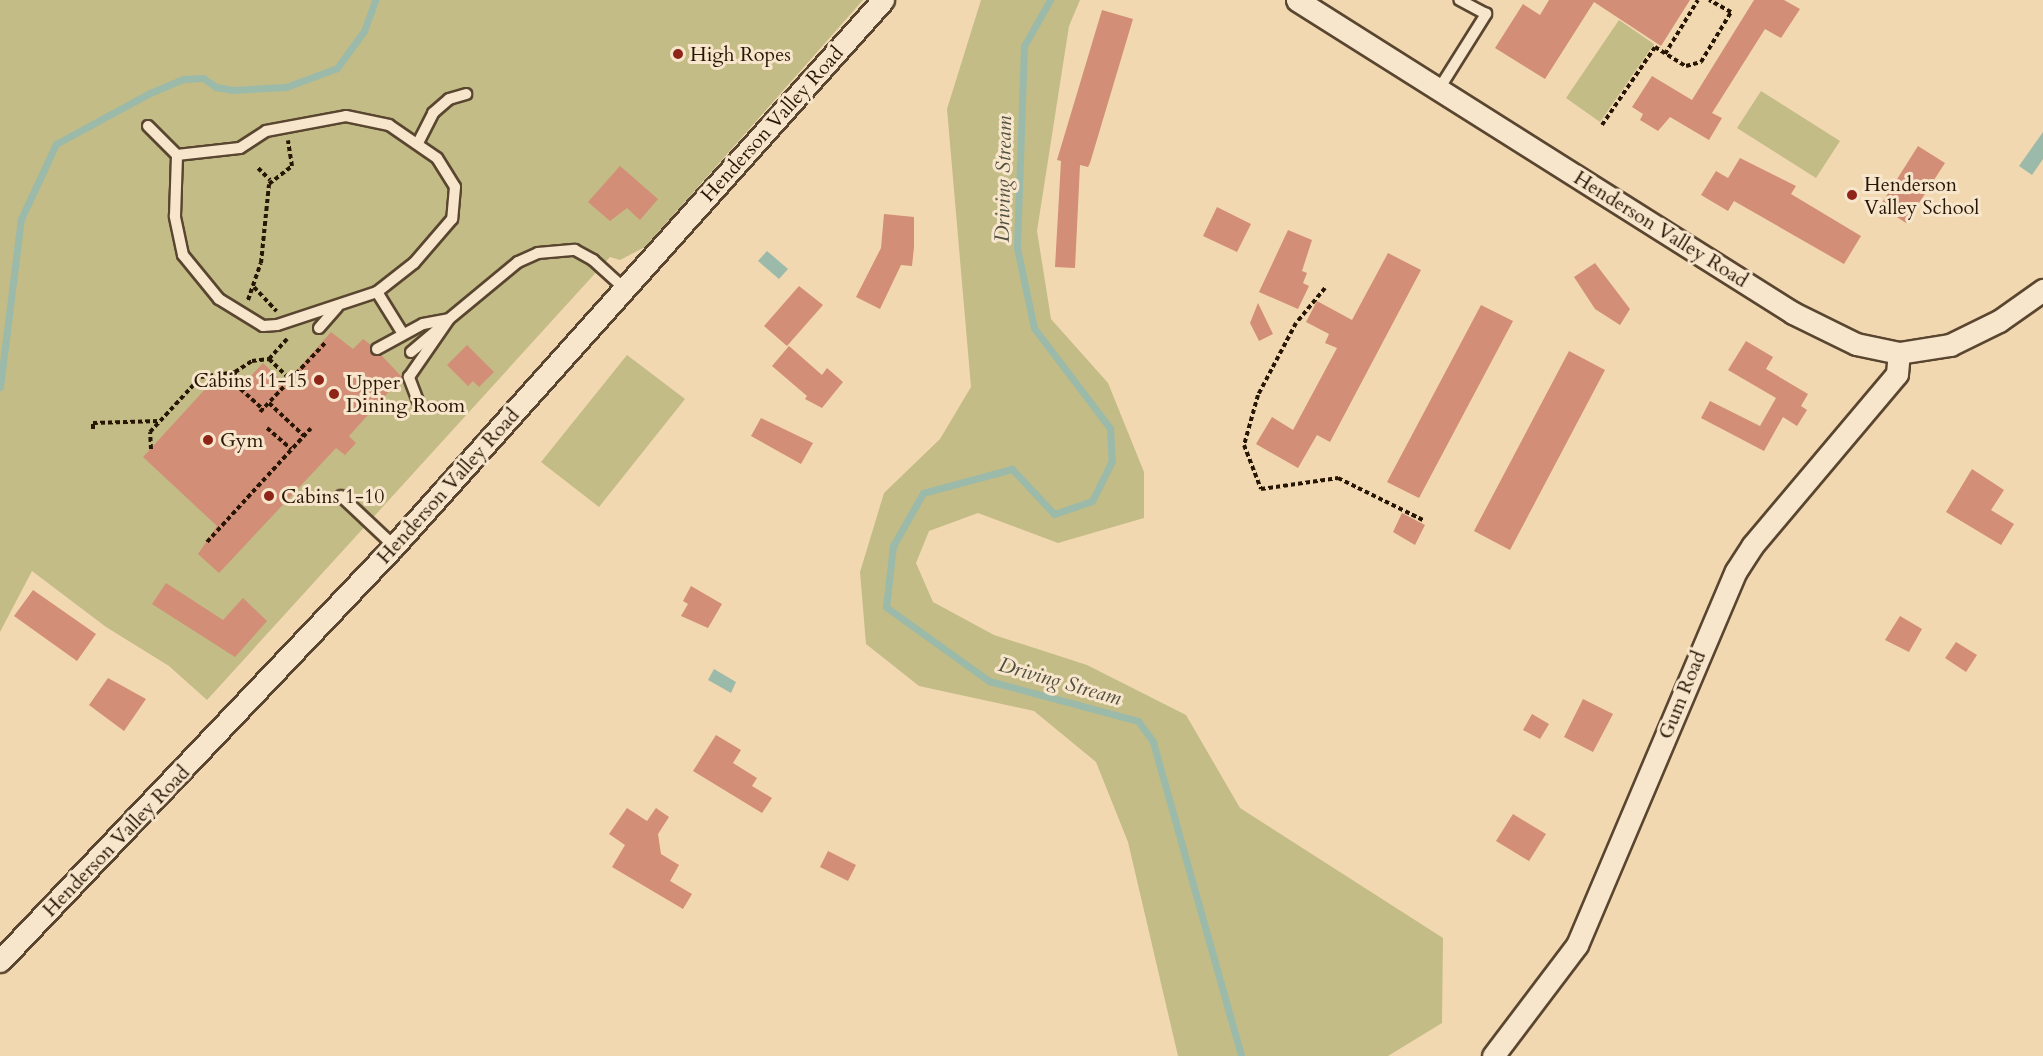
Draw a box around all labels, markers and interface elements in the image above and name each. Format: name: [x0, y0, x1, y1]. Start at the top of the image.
street label: Henderson Valley Road: [696, 41, 848, 207]
place label: High Ropes: [690, 42, 791, 66]
marker: High Ropes: [671, 47, 685, 61]
water label: Driving Stream: [990, 115, 1018, 243]
street label: Henderson Valley Road: [1569, 166, 1753, 292]
place label: Henderson Valley School: [1864, 172, 1979, 219]
marker: Henderson Valley School: [1845, 188, 1859, 202]
place label: Cabins 11-15: [193, 368, 307, 392]
place label: Upper Dining Room: [346, 371, 465, 418]
marker: Cabins 11-15: [312, 373, 326, 387]
marker: Upper Dining Room: [327, 387, 341, 401]
street label: Henderson Valley Road: [372, 403, 524, 569]
place label: Gym: [220, 428, 263, 452]
marker: Gym: [201, 433, 215, 447]
place label: Cabins 1-10: [281, 484, 384, 508]
marker: Cabins 1-10: [262, 489, 276, 503]
street label: Gum Road: [1653, 647, 1711, 743]
water label: Driving Stream: [996, 652, 1124, 712]
street label: Henderson Valley Road: [38, 760, 194, 922]

